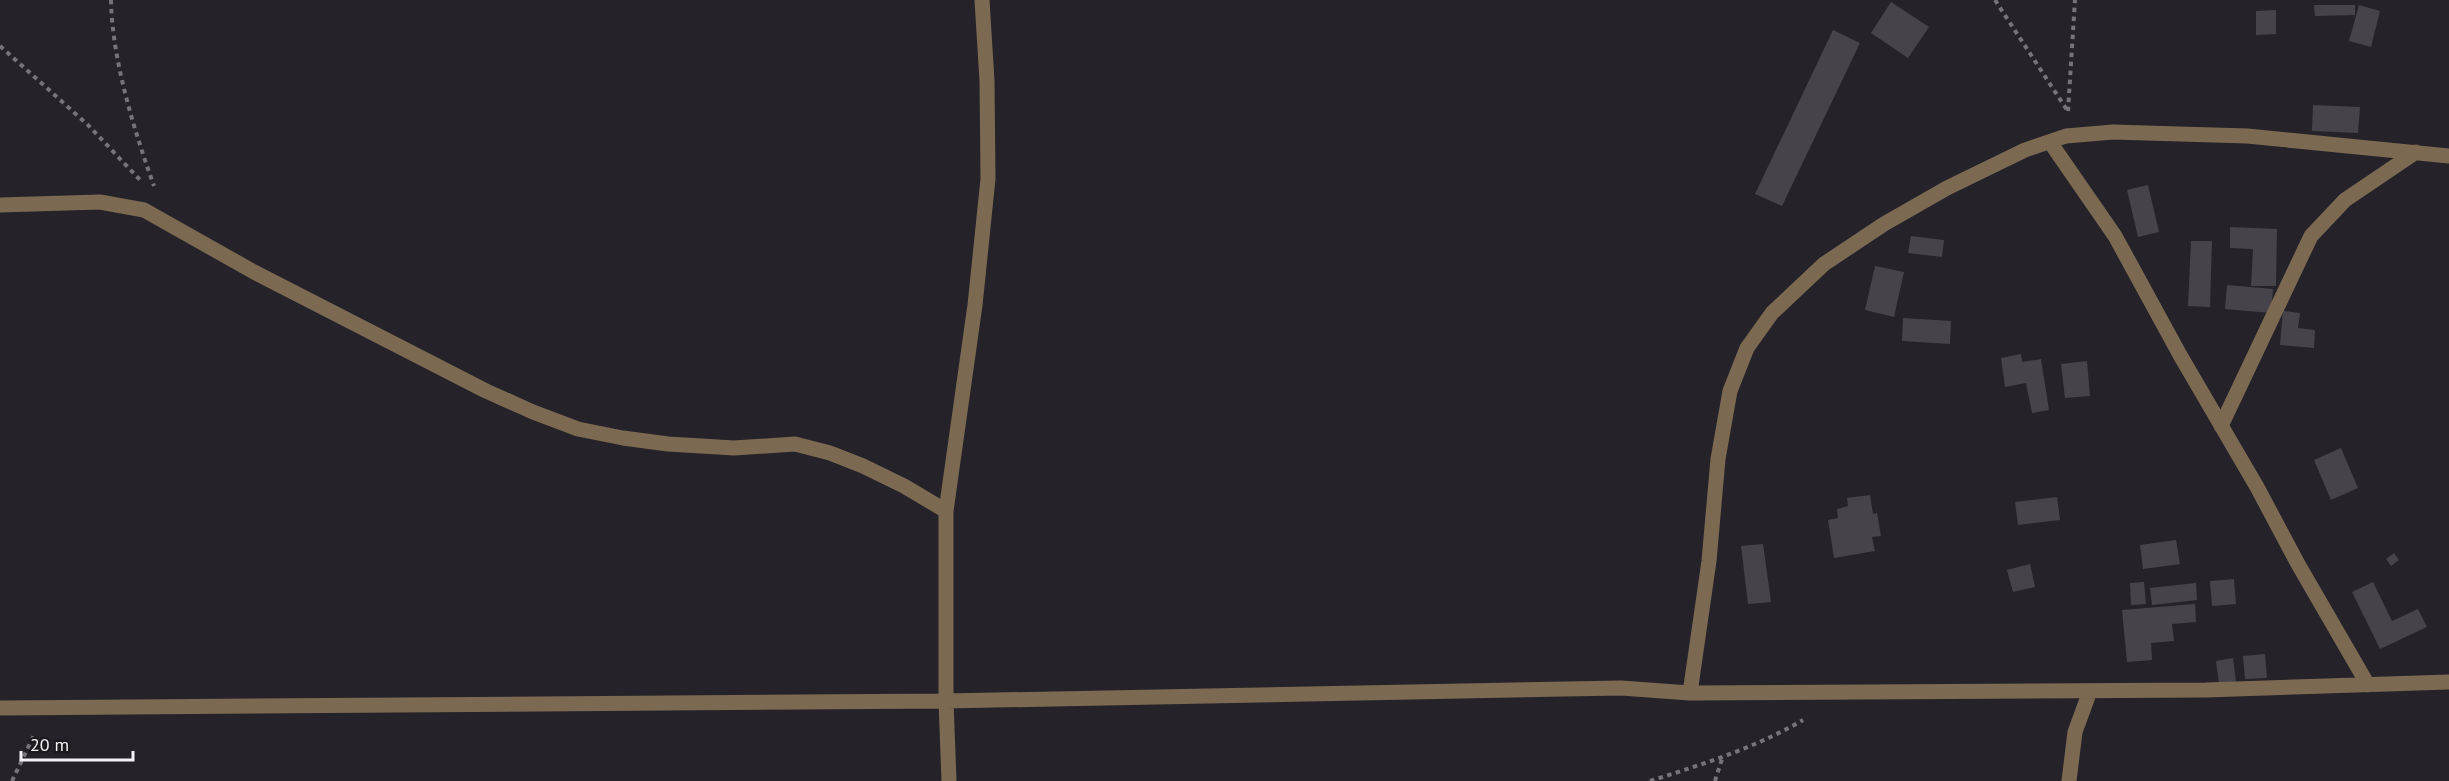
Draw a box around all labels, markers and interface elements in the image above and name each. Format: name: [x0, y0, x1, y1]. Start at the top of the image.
scale bar: [21, 724, 134, 762]
text: 20 m: [30, 733, 69, 756]

